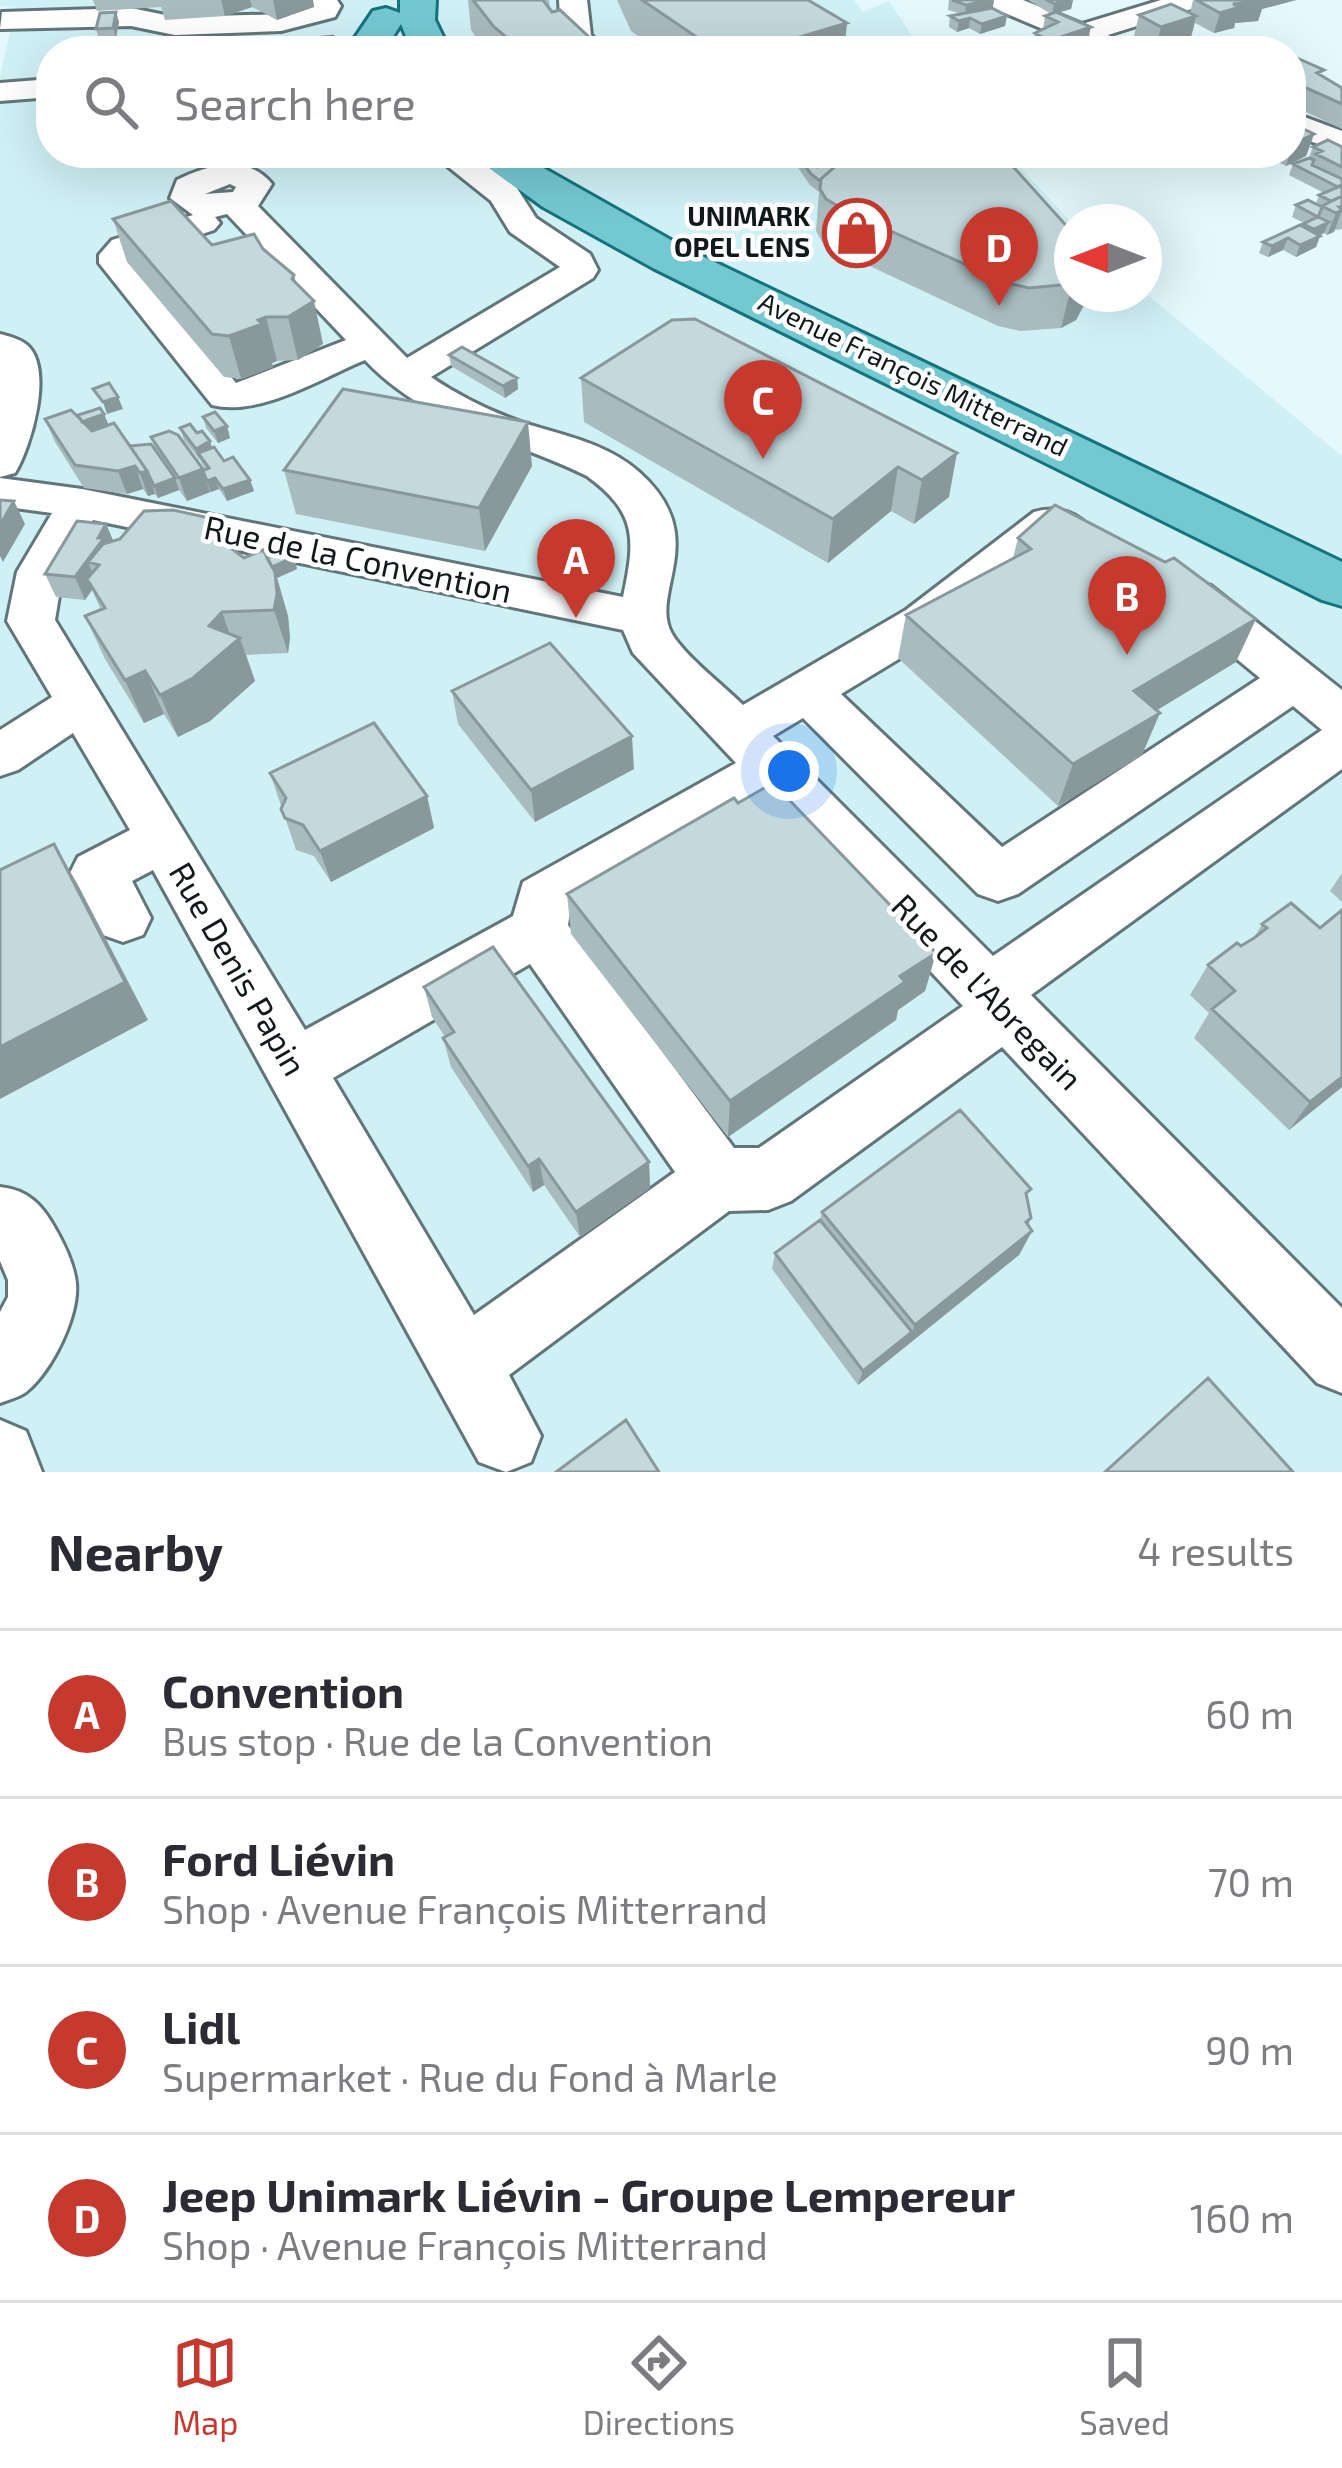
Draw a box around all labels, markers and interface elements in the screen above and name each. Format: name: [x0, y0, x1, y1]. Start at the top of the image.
search box: [36, 36, 1306, 168]
icon: search: [78, 69, 144, 135]
text: Search here: [174, 75, 416, 129]
shop icon: UNIMARK OPEL LENS: [822, 198, 892, 268]
place label: UNIMARK OPEL LENS: [674, 199, 810, 262]
north arrow: [1054, 204, 1162, 312]
pin: D: [960, 207, 1038, 306]
street label: Avenue François Mitterrand: [753, 284, 1074, 464]
pin: C: [724, 360, 802, 459]
street label: Rue de la Convention: [201, 506, 516, 610]
pin: A: [537, 519, 615, 618]
pin: B: [1088, 556, 1166, 655]
your location: [759, 741, 819, 801]
street label: Rue Denis Papin: [162, 855, 316, 1082]
street label: Rue de l'Abregain: [884, 885, 1091, 1098]
text: Nearby: [48, 1520, 223, 1581]
text: 4 results: [1137, 1527, 1294, 1574]
text: Convention: [162, 1663, 404, 1717]
text: A: [74, 1690, 100, 1737]
text: 60 m: [1205, 1690, 1294, 1737]
text: Bus stop · Rue de la Convention: [162, 1717, 713, 1764]
text: Ford Liévin: [162, 1831, 395, 1885]
text: B: [75, 1858, 99, 1905]
text: 70 m: [1208, 1858, 1294, 1905]
text: Shop · Avenue François Mitterrand: [162, 1885, 768, 1932]
text: Lidl: [162, 1999, 240, 2053]
text: C: [76, 2026, 98, 2073]
text: 90 m: [1205, 2026, 1294, 2073]
text: Supermarket · Rue du Fond à Marle: [162, 2053, 778, 2100]
text: Jeep Unimark Liévin - Groupe Lempereur: [162, 2167, 1015, 2221]
text: D: [74, 2194, 100, 2241]
text: 160 m: [1190, 2194, 1294, 2241]
text: Shop · Avenue François Mitterrand: [162, 2221, 768, 2268]
tab: Map: [172, 2330, 238, 2442]
tab: Directions: [583, 2330, 735, 2442]
tab: Saved: [1079, 2330, 1170, 2442]

